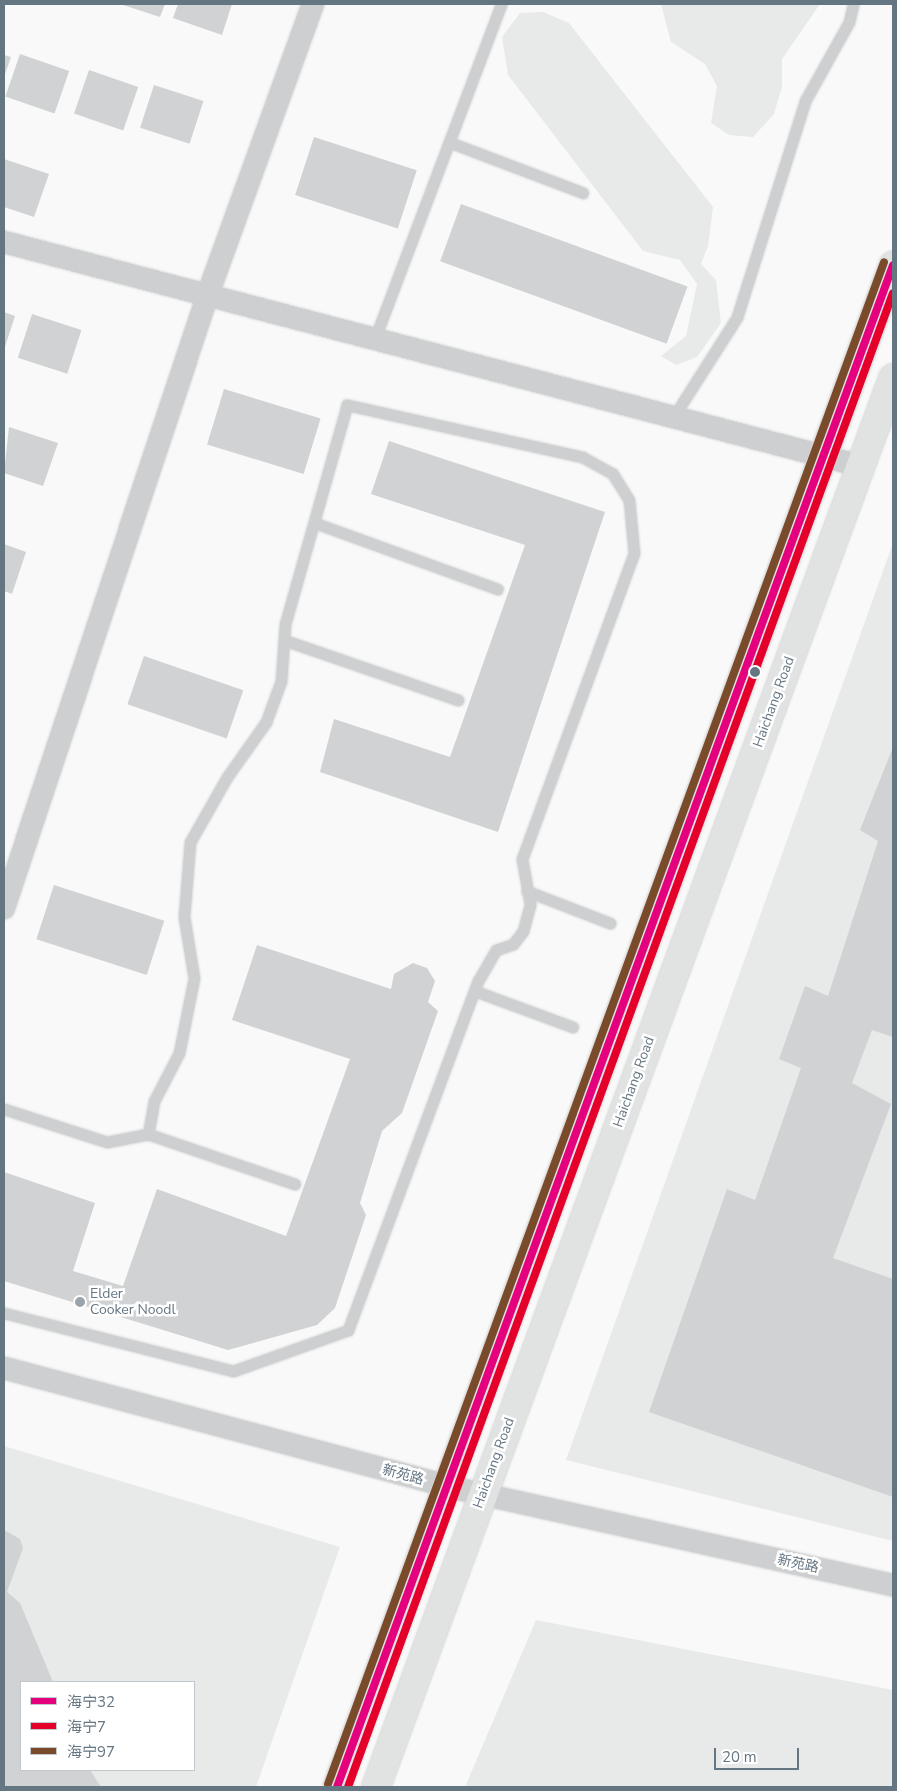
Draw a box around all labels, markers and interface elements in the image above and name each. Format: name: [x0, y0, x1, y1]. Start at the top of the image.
street label: Haichang Road: [750, 654, 798, 750]
unlabelled marker: [750, 667, 760, 677]
street label: Haichang Road: [610, 1034, 658, 1130]
place label: Elder Cooker Noodl: [90, 1286, 176, 1318]
marker: Elder Cooker Noodl: [74, 1296, 86, 1308]
street label: Haichang Road: [470, 1415, 518, 1511]
street label: 新苑路: [381, 1461, 425, 1489]
street label: 新苑路: [776, 1551, 820, 1577]
legend: [20, 1681, 195, 1771]
text: 海宁32: [67, 1692, 115, 1712]
text: 海宁7: [67, 1717, 106, 1737]
scale bar: [717, 1738, 802, 1770]
text: 海宁97: [67, 1742, 115, 1762]
text: 20 m: [722, 1747, 757, 1767]

